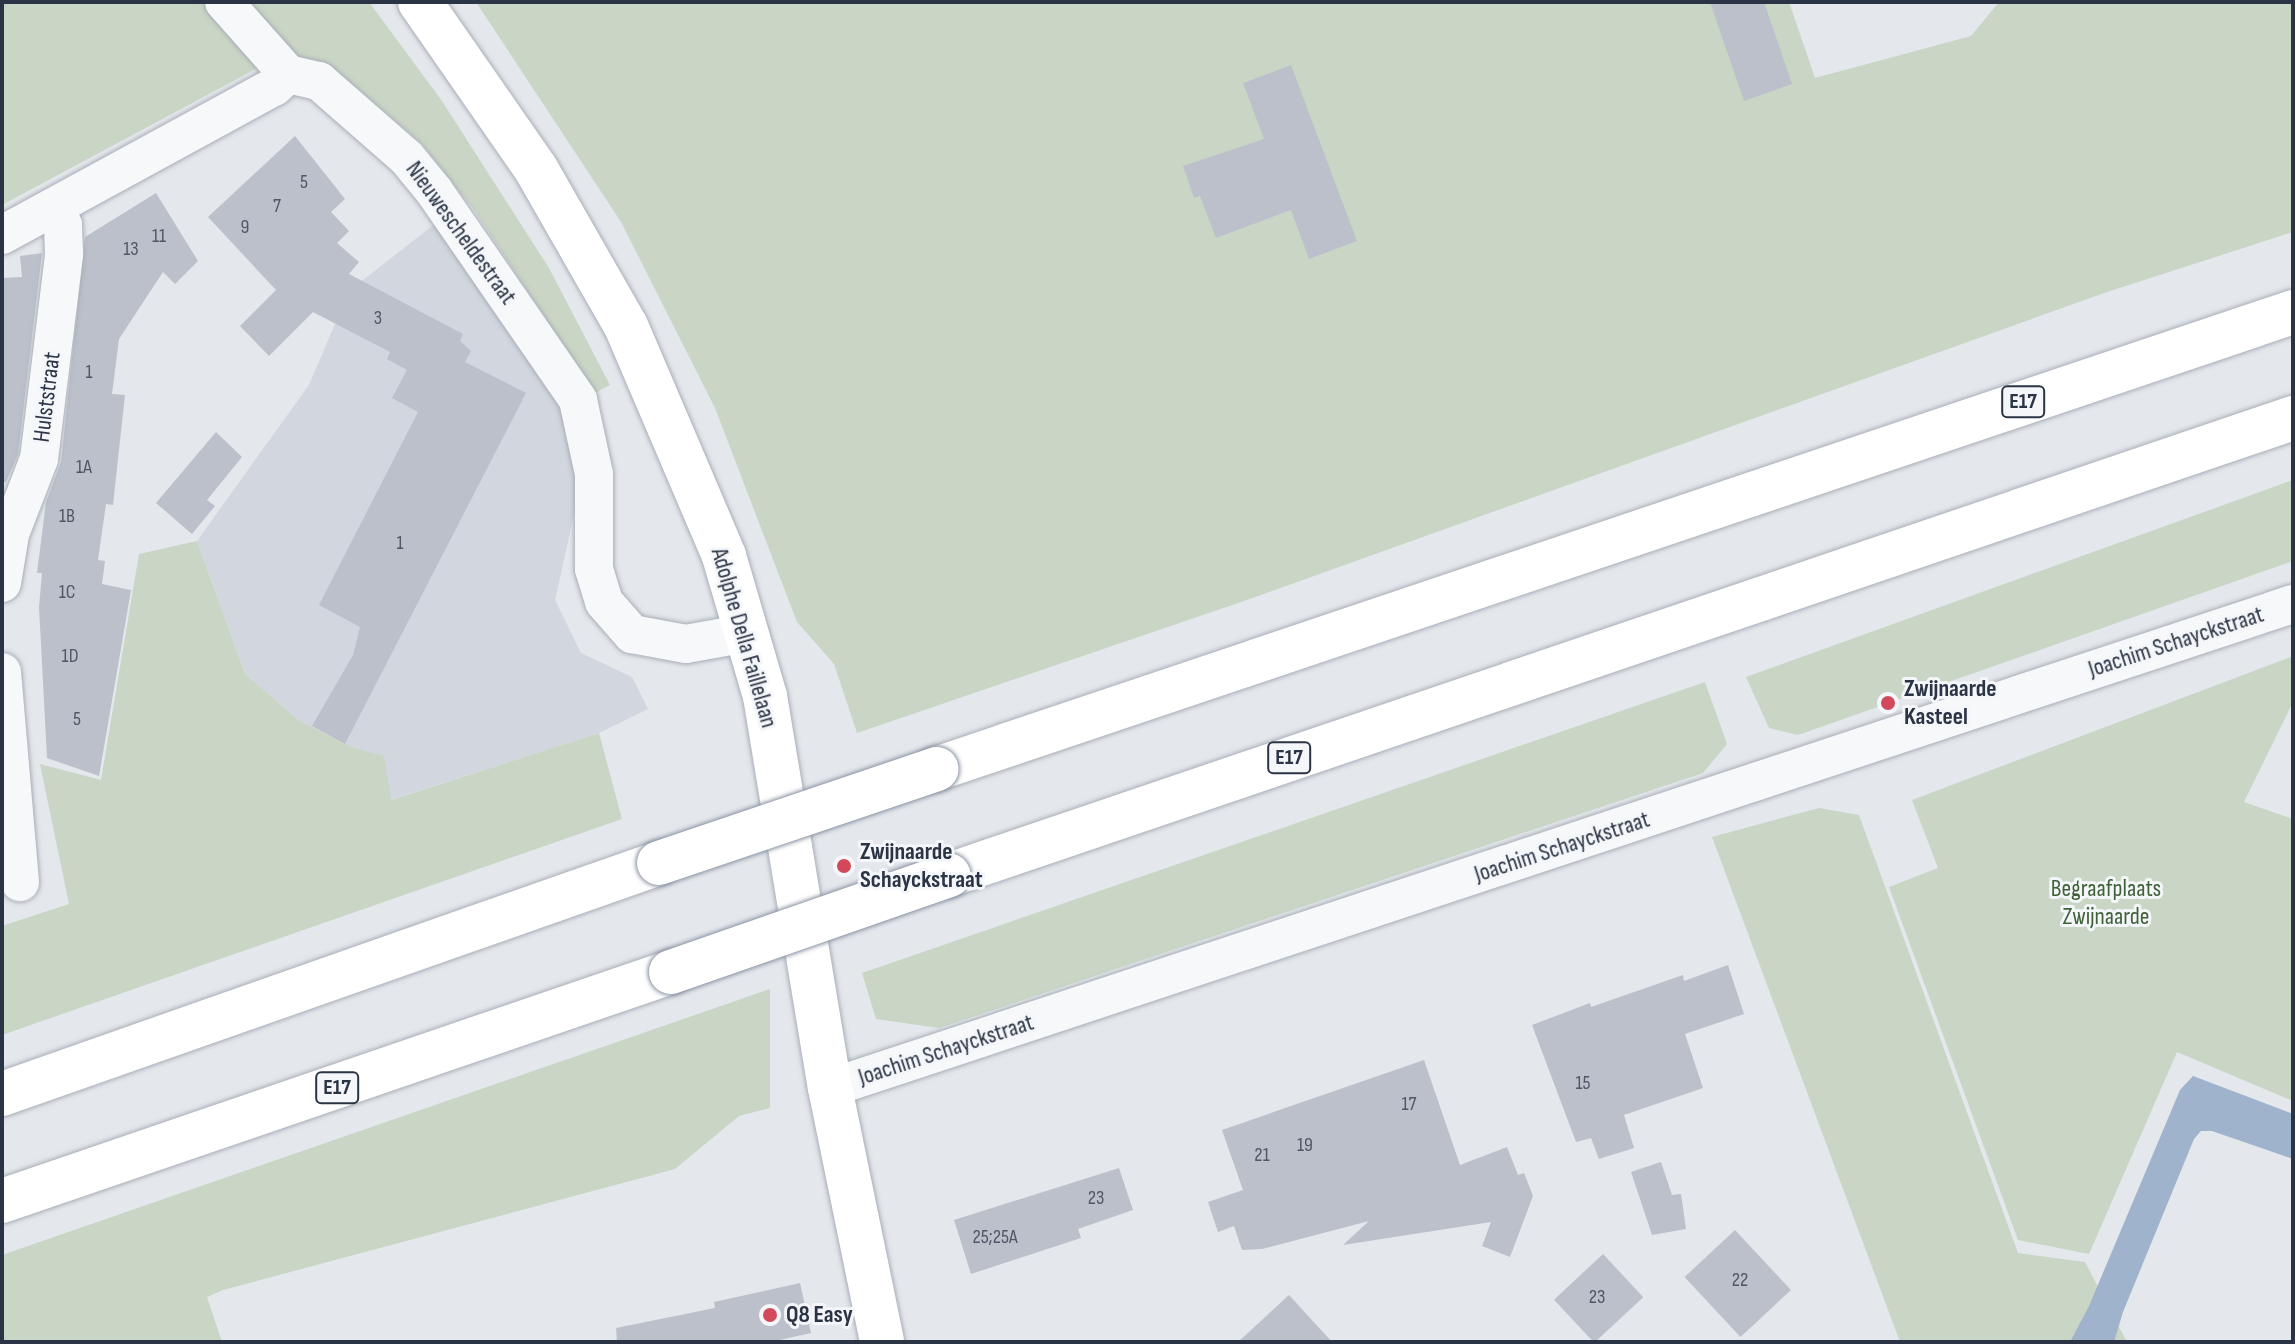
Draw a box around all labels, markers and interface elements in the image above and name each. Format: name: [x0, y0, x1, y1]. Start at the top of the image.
street label: Nieuwescheldestraat: [399, 156, 523, 310]
house number: 5: [300, 170, 308, 194]
house number: 7: [273, 194, 281, 218]
house number: 9: [241, 215, 249, 239]
house number: 11: [152, 224, 166, 248]
house number: 13: [123, 237, 139, 261]
house number: 3: [374, 306, 382, 330]
street label: Hulststraat: [27, 350, 67, 444]
house number: 1: [86, 360, 92, 384]
road number: E17: [2001, 384, 2045, 420]
house number: 1A: [76, 455, 92, 479]
house number: 1B: [59, 504, 75, 528]
house number: 1: [397, 531, 403, 555]
street label: Adolphe Della Faillelaan: [705, 545, 783, 731]
house number: 1C: [59, 580, 75, 604]
street label: Joachim Schayckstraat: [2085, 600, 2267, 684]
house number: 1D: [62, 644, 78, 668]
place label: Zwijnaarde Kasteel: [1904, 675, 1997, 731]
marker: Zwijnaarde Kasteel: [1879, 694, 1897, 712]
house number: 5: [73, 707, 81, 731]
road number: E17: [1267, 740, 1311, 776]
street label: Joachim Schayckstraat: [1471, 805, 1653, 889]
place label: Zwijnaarde Schayckstraat: [860, 838, 983, 894]
marker: Zwijnaarde Schayckstraat: [835, 857, 853, 875]
park label: Begraafplaats Zwijnaarde: [2051, 875, 2161, 931]
street label: Joachim Schayckstraat: [855, 1008, 1037, 1092]
road number: E17: [315, 1070, 359, 1106]
house number: 15: [1575, 1071, 1591, 1095]
house number: 17: [1402, 1092, 1416, 1116]
house number: 19: [1297, 1133, 1313, 1157]
house number: 21: [1254, 1143, 1270, 1167]
house number: 23: [1088, 1186, 1104, 1210]
house number: 25;25A: [973, 1225, 1017, 1249]
house number: 22: [1732, 1268, 1748, 1292]
house number: 23: [1589, 1285, 1605, 1309]
place label: Q8 Easy: [786, 1301, 853, 1329]
marker: Q8 Easy: [761, 1306, 779, 1324]

